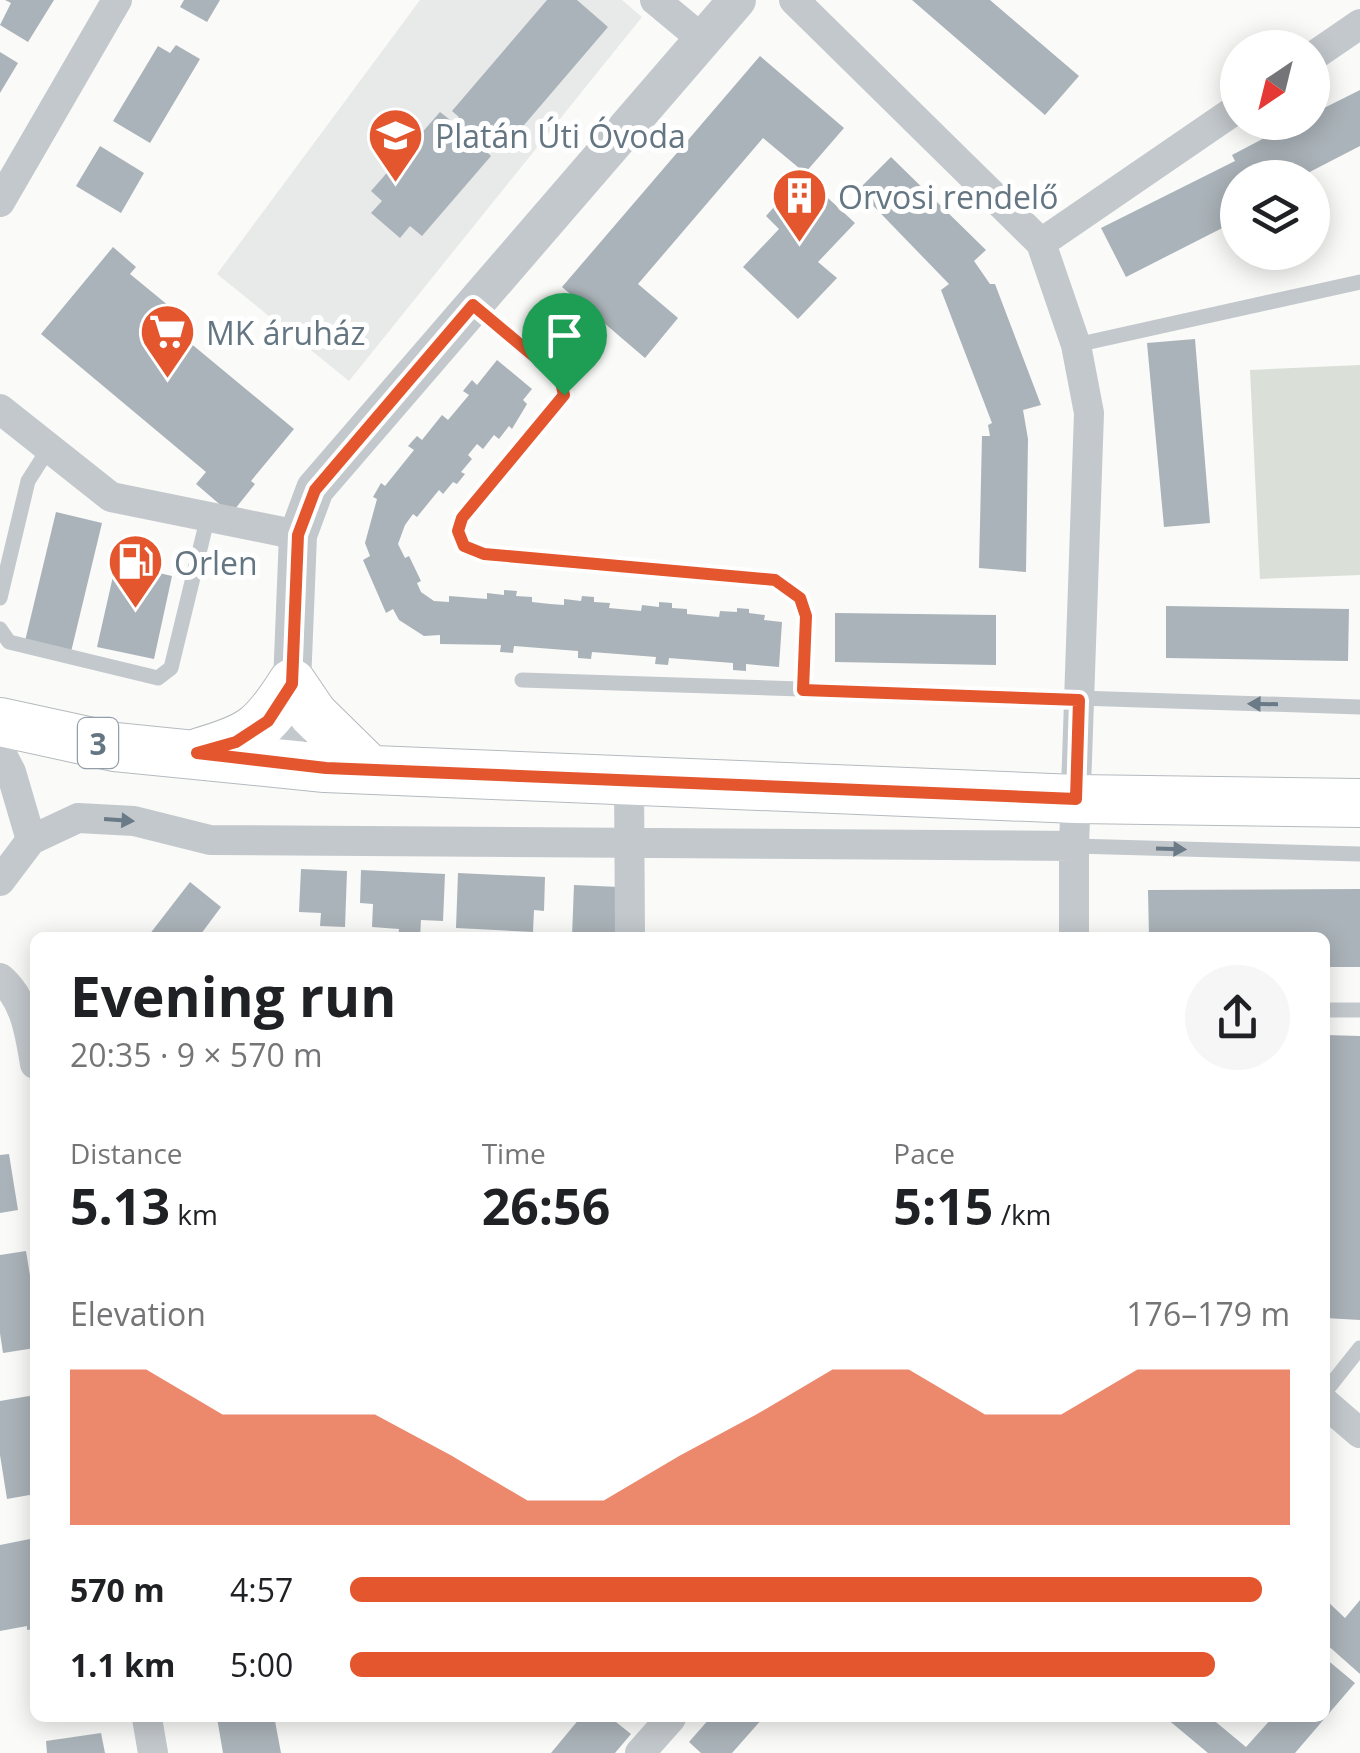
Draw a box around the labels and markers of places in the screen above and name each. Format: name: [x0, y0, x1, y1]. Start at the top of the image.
school or university icon: Platán Úti Óvoda: [366, 105, 426, 184]
place label: Platán Úti Óvoda: [435, 114, 686, 157]
building icon: Orvosi rendelő: [769, 166, 829, 245]
place label: Orvosi rendelő: [838, 175, 1058, 218]
pin: [522, 293, 607, 396]
supermarket icon: MK áruház: [137, 302, 197, 381]
place label: MK áruház: [206, 311, 366, 354]
fuel station icon: Orlen: [105, 532, 165, 611]
place label: Orlen: [174, 541, 258, 584]

